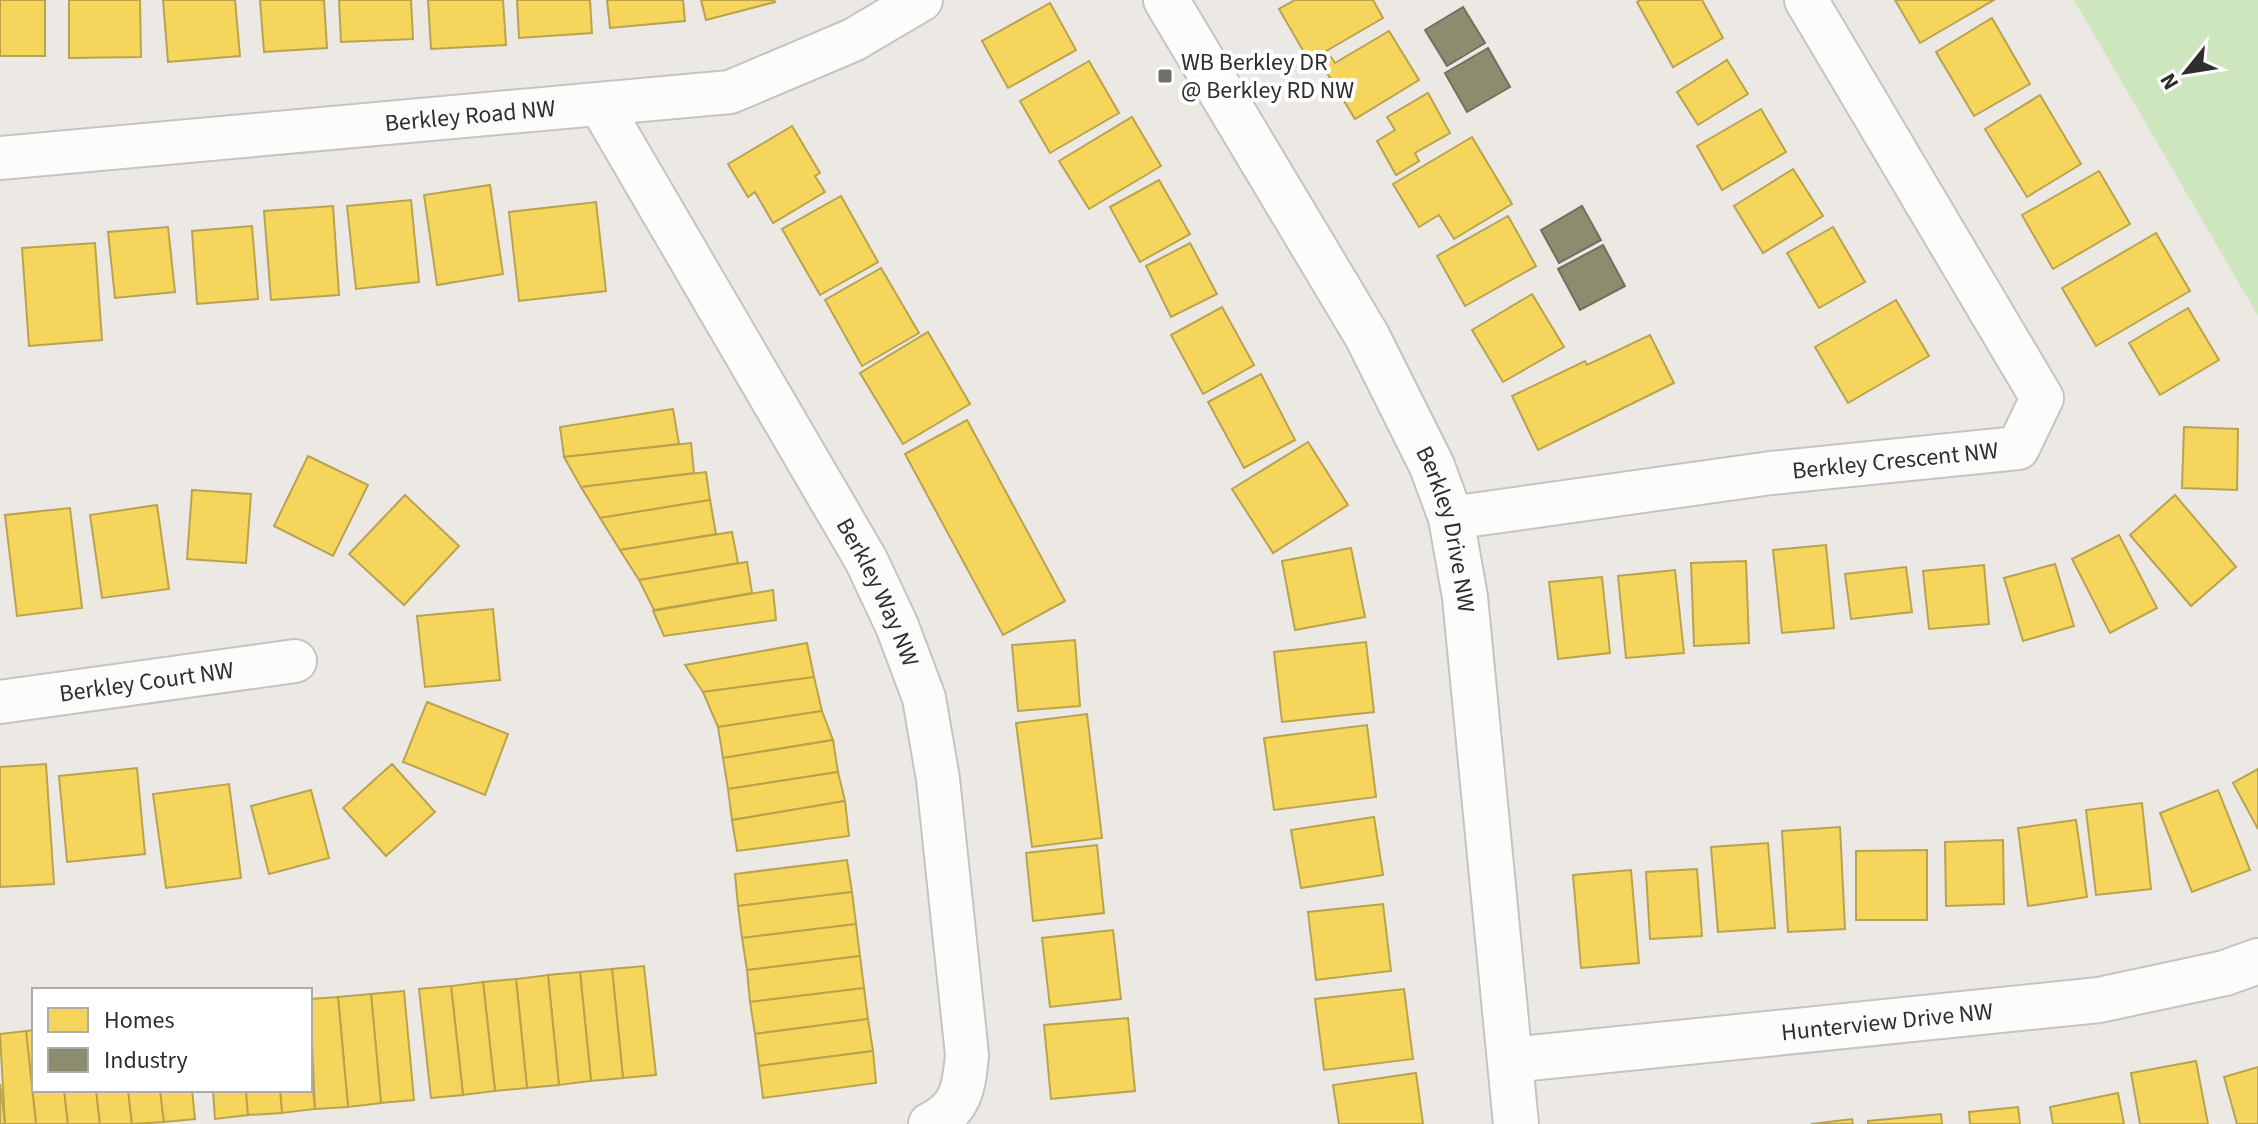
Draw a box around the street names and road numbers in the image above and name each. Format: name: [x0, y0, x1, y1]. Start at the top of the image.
street label: Berkley Road NW: [383, 90, 557, 141]
street label: Berkley Crescent NW: [1790, 433, 2000, 488]
street label: Berkley Drive NW: [1407, 440, 1484, 614]
street label: Berkley Way NW: [827, 511, 928, 672]
street label: Berkley Court NW: [57, 652, 236, 711]
street label: Hunterview Drive NW: [1779, 993, 1995, 1050]

